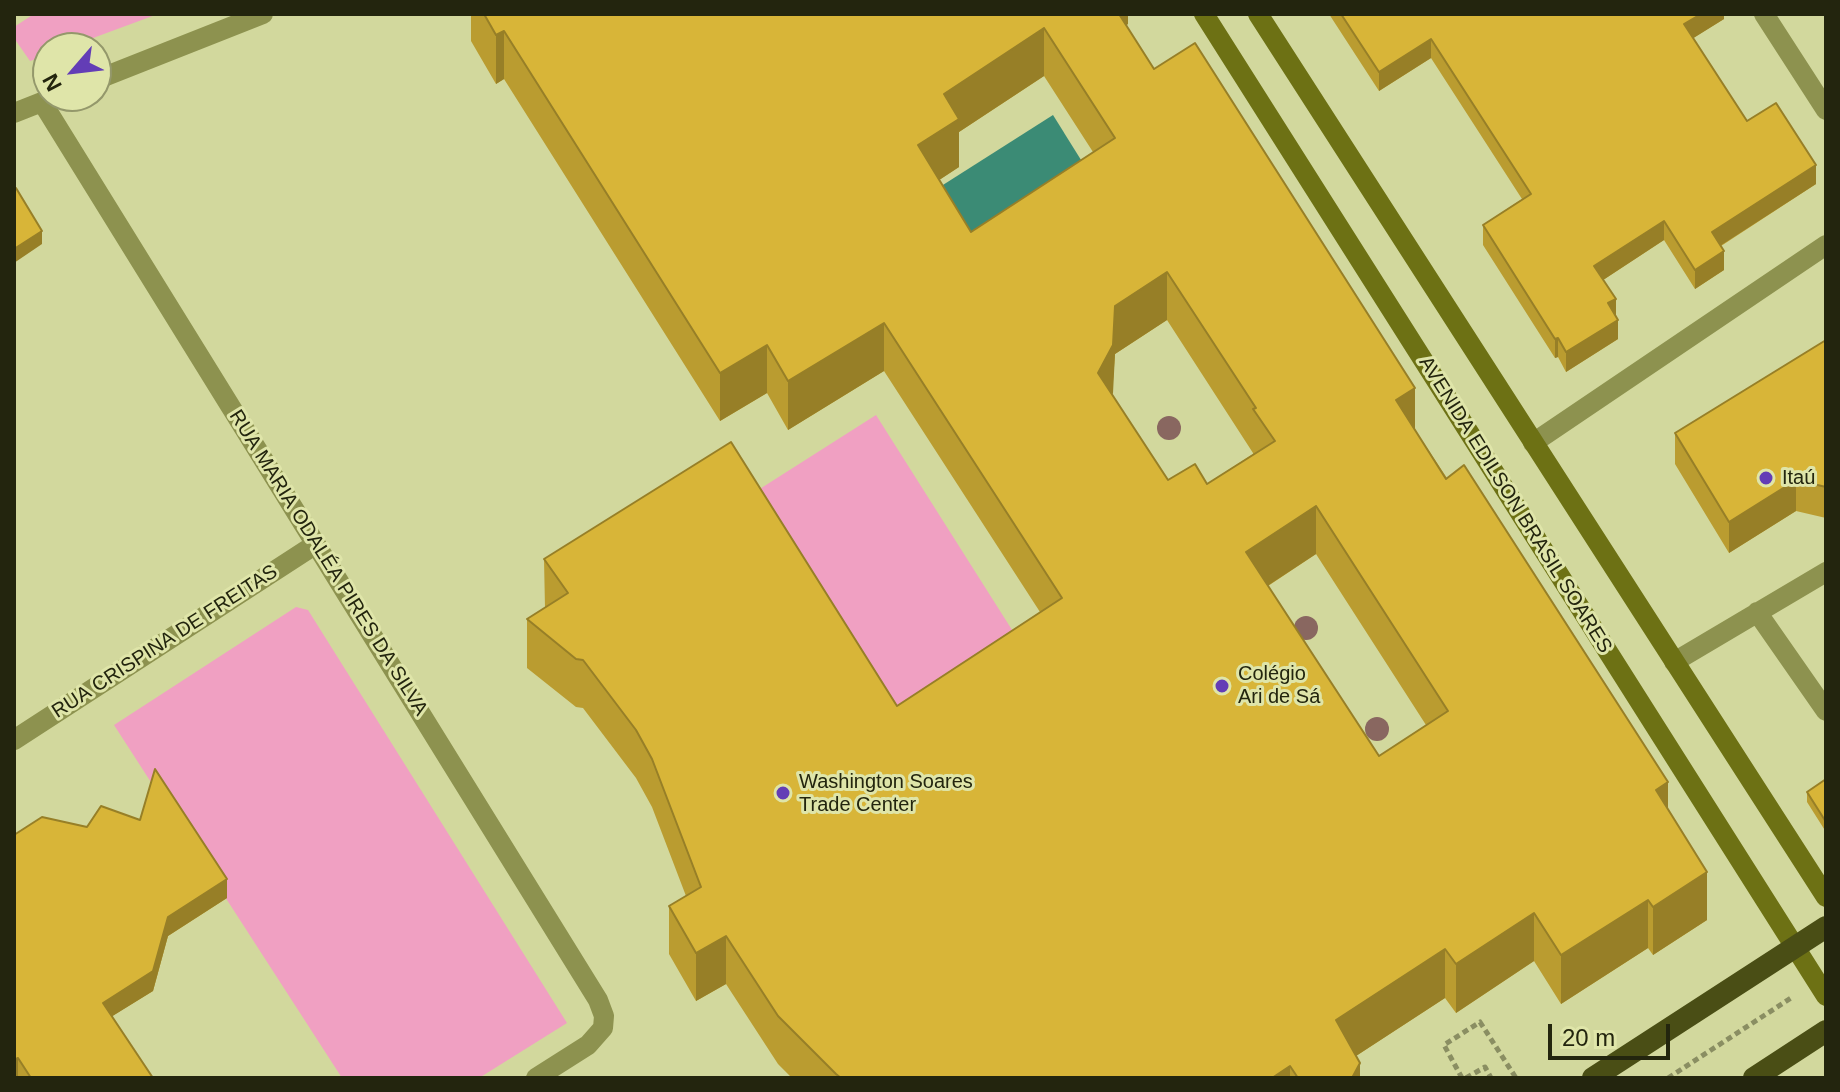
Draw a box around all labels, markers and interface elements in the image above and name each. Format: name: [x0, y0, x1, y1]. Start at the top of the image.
north arrow: [32, 32, 112, 112]
text: N: [37, 70, 67, 95]
street label: AVENIDA EDILSON BRASIL SOARES: [1413, 352, 1617, 658]
street label: RUA MARIA ODALÉA PIRES DA SILVA: [223, 406, 433, 720]
place label: Itaú: [1782, 466, 1815, 490]
marker: Itaú: [1757, 469, 1775, 487]
street label: RUA CRISPINA DE FREITAS: [48, 560, 282, 724]
place label: Colégio Ari de Sá: [1238, 662, 1320, 709]
marker: Colégio Ari de Sá: [1213, 677, 1231, 695]
place label: Washington Soares Trade Center: [799, 770, 973, 817]
marker: Washington Soares Trade Center: [774, 784, 792, 802]
scale bar: [1552, 1008, 1674, 1058]
text: 20 m: [1562, 1024, 1615, 1051]

